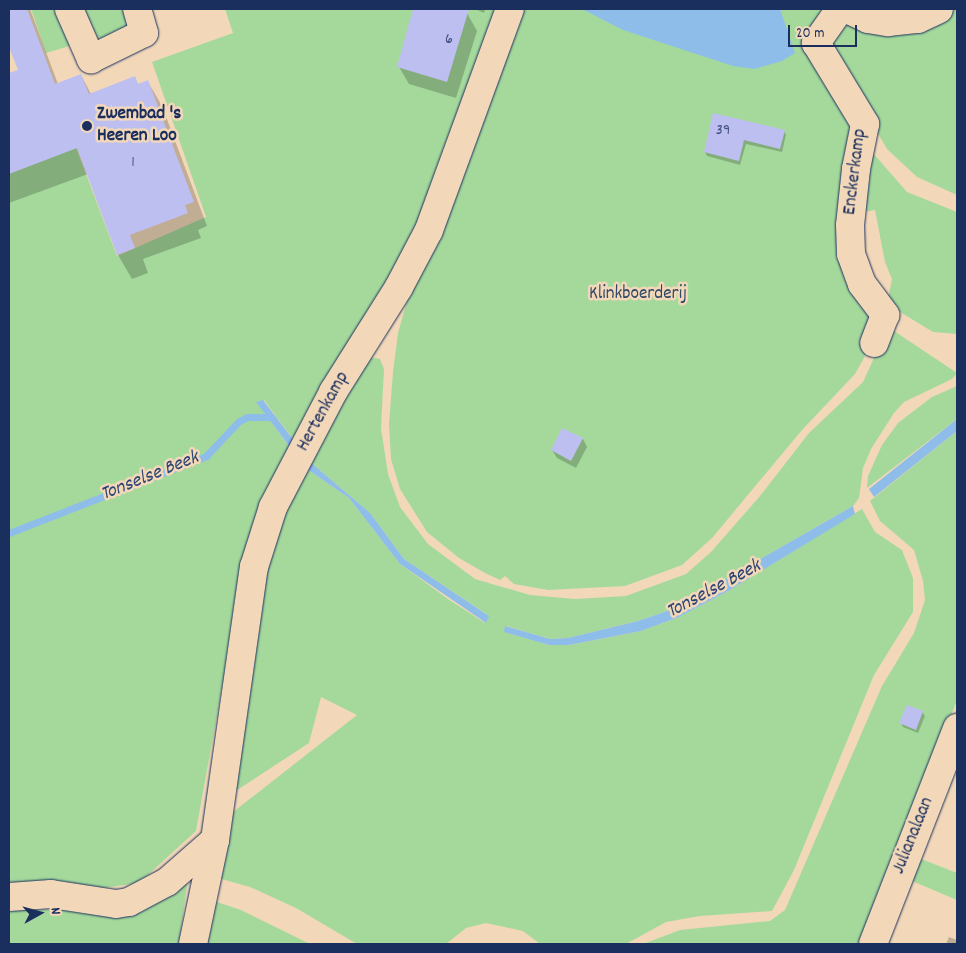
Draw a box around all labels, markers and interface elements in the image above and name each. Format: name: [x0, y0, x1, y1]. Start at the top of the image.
scale bar: [791, 15, 860, 47]
text: 20 m: [796, 23, 824, 45]
house number: 6: [445, 30, 453, 50]
place label: Zwembad 's Heeren Loo: [97, 104, 181, 148]
marker: Zwembad 's Heeren Loo: [81, 120, 93, 132]
house number: 39: [716, 121, 730, 141]
street label: Enckerkamp: [839, 128, 873, 216]
house number: 1: [131, 153, 135, 173]
park label: Klinkboerderij: [589, 284, 687, 306]
street label: Hertenkamp: [293, 368, 355, 456]
water label: Tonselse Beek: [98, 447, 202, 507]
water label: Tonselse Beek: [663, 555, 765, 625]
street label: Julianalaan: [888, 794, 940, 878]
north arrow: [15, 888, 65, 938]
text: N: [45, 907, 65, 916]

